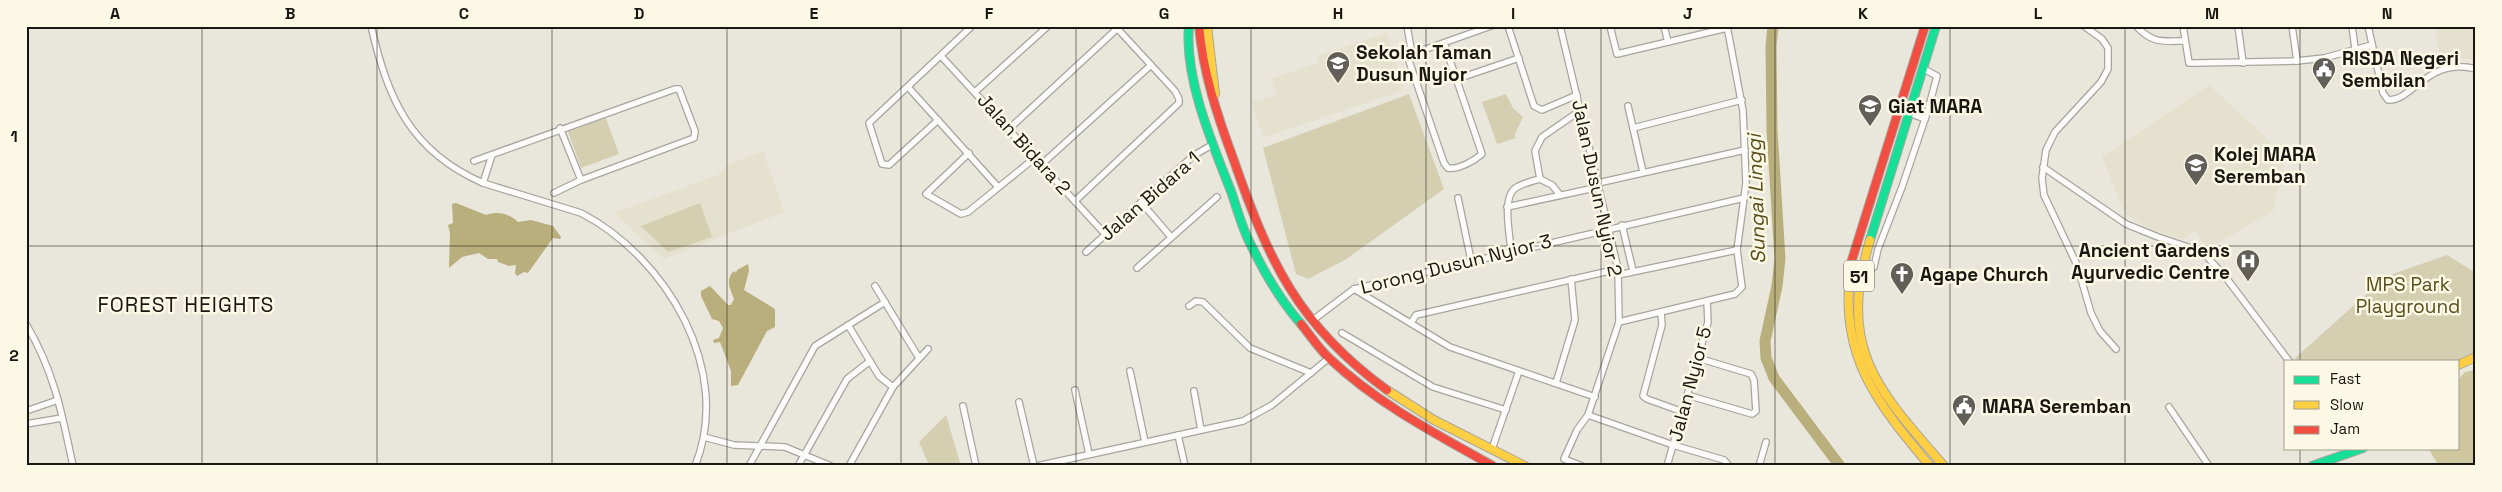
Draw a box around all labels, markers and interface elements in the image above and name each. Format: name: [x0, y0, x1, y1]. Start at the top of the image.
text: A: [110, 3, 120, 24]
text: B: [285, 3, 295, 24]
text: C: [459, 3, 469, 24]
text: D: [634, 3, 644, 24]
text: E: [810, 3, 819, 24]
text: F: [985, 3, 994, 24]
text: G: [1159, 3, 1169, 24]
text: H: [1333, 3, 1343, 24]
text: I: [1511, 3, 1515, 24]
text: J: [1683, 3, 1693, 24]
text: K: [1858, 3, 1868, 24]
text: L: [2034, 3, 2043, 24]
text: M: [2205, 3, 2219, 24]
text: N: [2382, 3, 2392, 24]
place label: Sekolah Taman Dusun Nyior: [1356, 40, 1492, 87]
place label: RISDA Negeri Sembilan: [2342, 46, 2459, 93]
school or university icon: Sekolah Taman Dusun Nyior: [1325, 50, 1351, 84]
public building icon: RISDA Negeri Sembilan: [2311, 56, 2337, 90]
street label: Jalan Bidara 2: [972, 88, 1076, 200]
school or university icon: Giat MARA: [1857, 93, 1883, 127]
place label: Giat MARA: [1888, 94, 1982, 119]
street label: Jalan Dusun Nyior 2: [1566, 97, 1628, 279]
text: 1: [10, 126, 18, 147]
water label: Sungai Linggi: [1741, 132, 1771, 264]
place label: Kolej MARA Seremban: [2214, 142, 2316, 189]
street label: Jalan Bidara 1: [1095, 146, 1205, 246]
school or university icon: Kolej MARA Seremban: [2183, 152, 2209, 186]
street label: Lorong Dusun Nyior 3: [1358, 228, 1554, 300]
place label: Ancient Gardens Ayurvedic Centre: [2071, 238, 2230, 285]
hospital icon: Ancient Gardens Ayurvedic Centre: [2235, 248, 2261, 282]
road number: 51: [1844, 260, 1874, 292]
church icon: Agape Church: [1889, 261, 1915, 295]
place label: Agape Church: [1920, 262, 2049, 287]
park label: MPS Park Playground: [2356, 272, 2460, 319]
district label: FOREST HEIGHTS: [98, 291, 274, 318]
street label: Jalan Nyior 5: [1663, 324, 1717, 444]
text: 2: [9, 345, 19, 366]
legend: [2284, 360, 2460, 450]
text: Fast: [2330, 369, 2361, 388]
public building icon: MARA Seremban: [1951, 393, 1977, 427]
place label: MARA Seremban: [1982, 394, 2131, 419]
text: Slow: [2330, 395, 2364, 414]
text: Jam: [2330, 419, 2360, 438]

